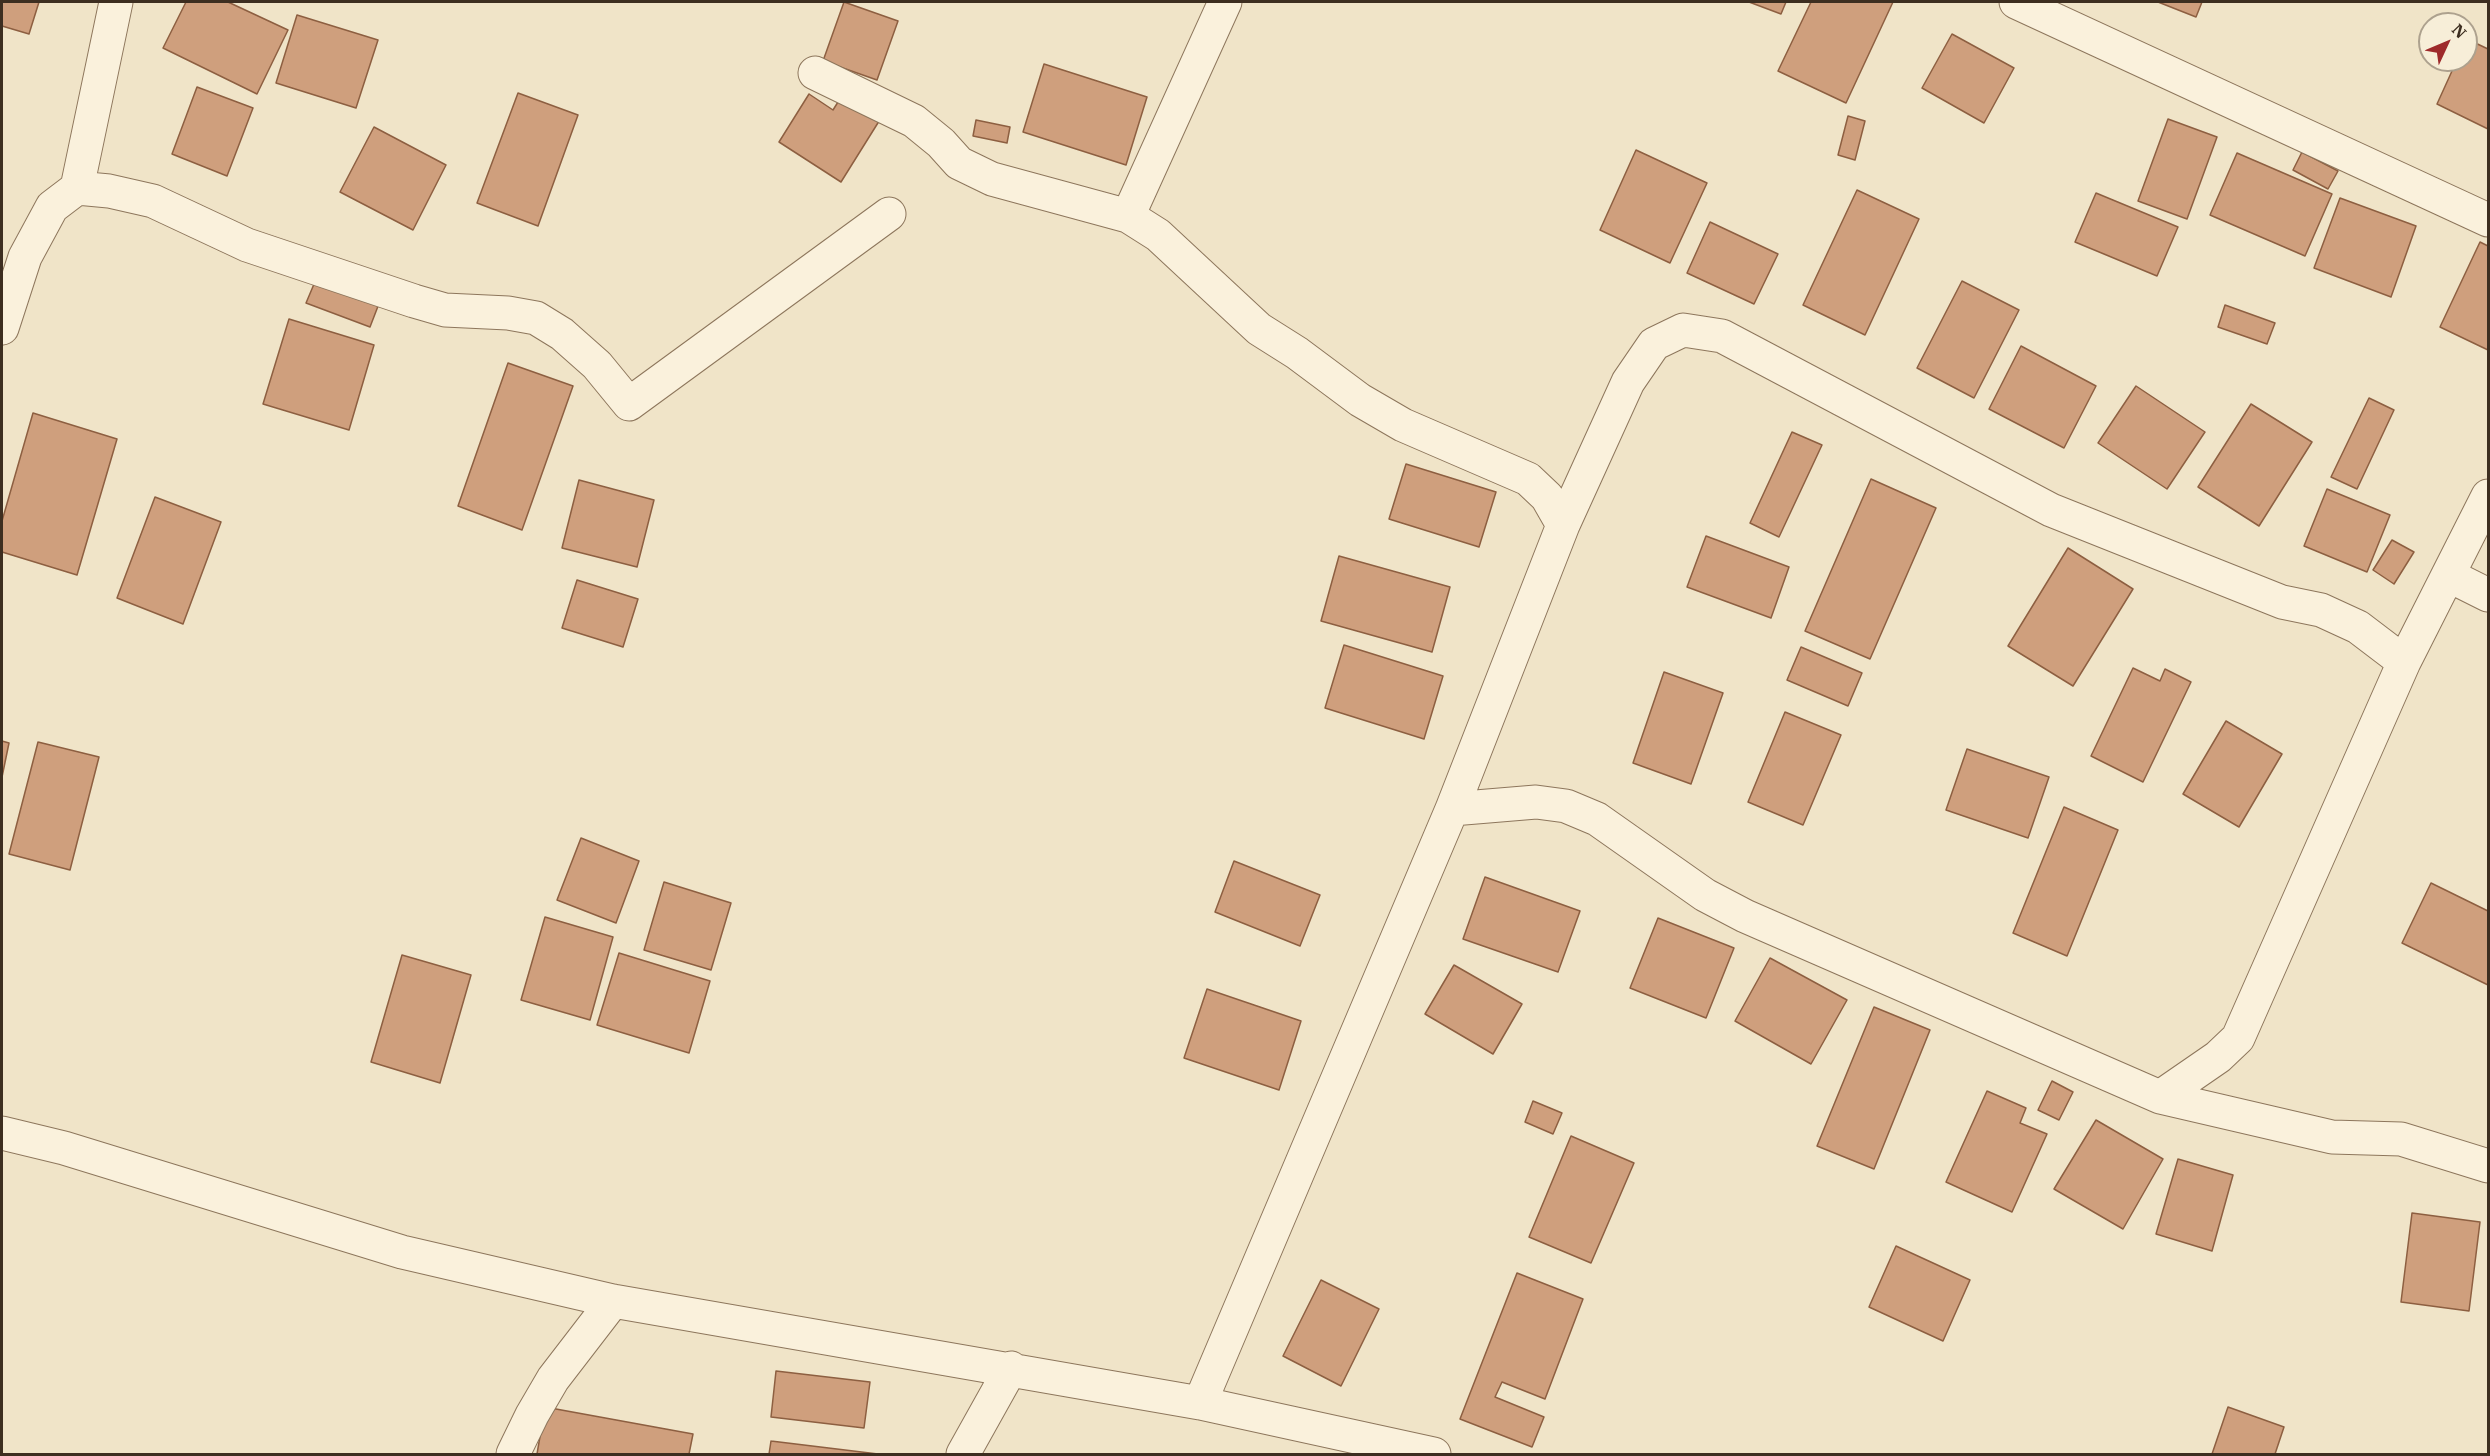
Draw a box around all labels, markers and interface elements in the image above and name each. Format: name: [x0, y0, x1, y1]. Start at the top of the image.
north arrow: [2418, 12, 2478, 72]
text: N: [2448, 19, 2471, 42]

